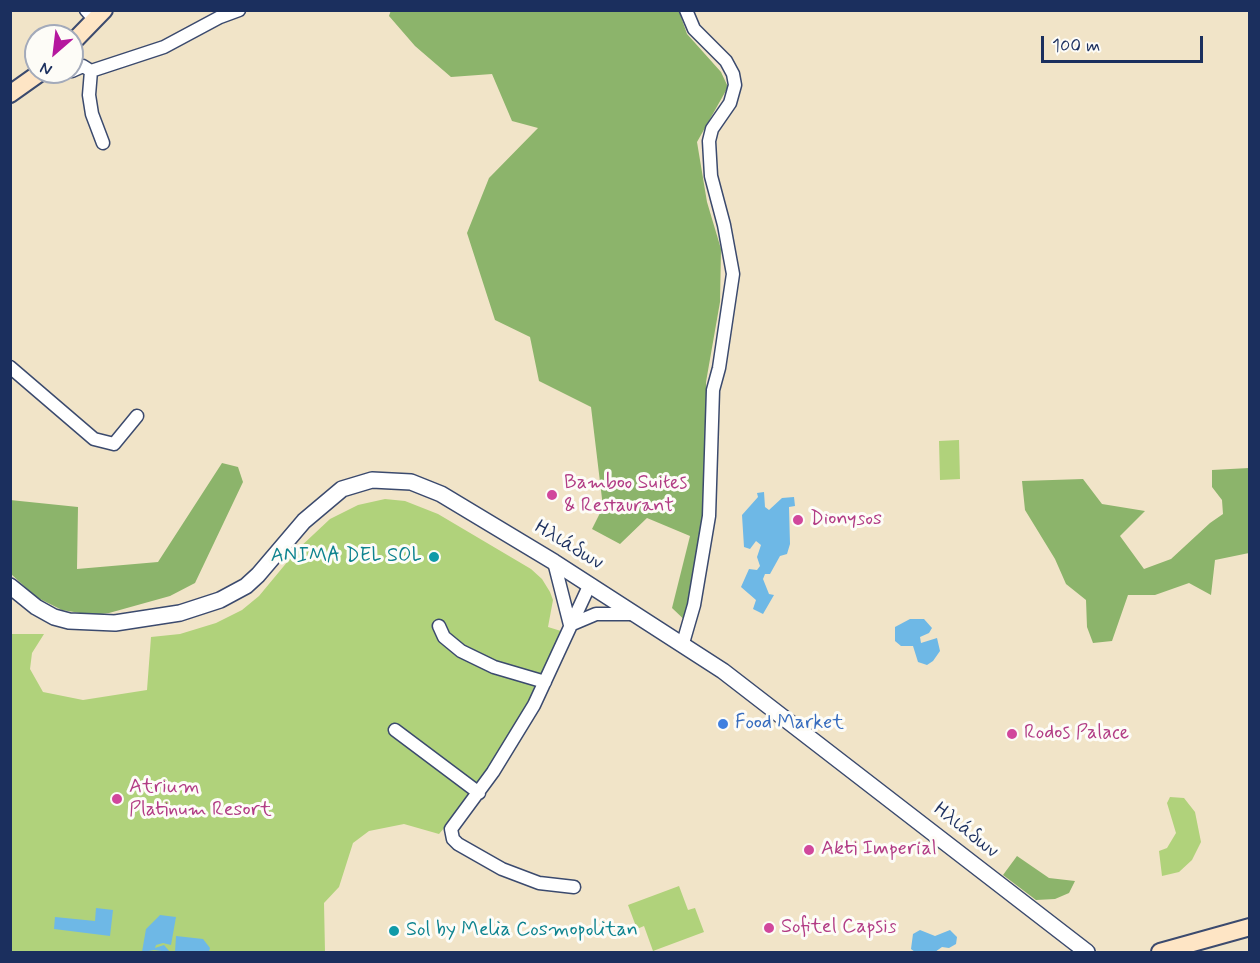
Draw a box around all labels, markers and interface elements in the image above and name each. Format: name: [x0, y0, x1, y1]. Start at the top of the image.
north arrow: [24, 24, 84, 84]
scale bar: [1044, 24, 1206, 62]
text: 100 m: [1052, 34, 1100, 58]
text: N: [37, 57, 56, 80]
place label: Bamboo Suites & Restaurant: [564, 472, 687, 519]
marker: Bamboo Suites & Restaurant: [545, 488, 559, 502]
place label: Dionysos: [810, 508, 882, 532]
marker: Dionysos: [791, 513, 805, 527]
street label: Ηλιάδων: [529, 516, 607, 576]
place label: ANIMA DEL SOL: [271, 545, 422, 569]
marker: ANIMA DEL SOL: [427, 550, 441, 564]
place label: Food Market: [735, 712, 844, 736]
marker: Food Market: [716, 717, 730, 731]
place label: Rodos Palace: [1024, 722, 1129, 746]
marker: Rodos Palace: [1005, 727, 1019, 741]
place label: Atrium Platinum Resort: [129, 776, 272, 823]
marker: Atrium Platinum Resort: [110, 792, 124, 806]
street label: Ηλιάδων: [927, 798, 1003, 864]
place label: Akti Imperial: [821, 838, 937, 862]
marker: Akti Imperial: [802, 843, 816, 857]
place label: Sofitel Capsis: [781, 916, 897, 940]
place label: Sol by Melia Cosmopolitan: [406, 919, 638, 943]
marker: Sofitel Capsis: [762, 921, 776, 935]
marker: Sol by Melia Cosmopolitan: [387, 924, 401, 938]

